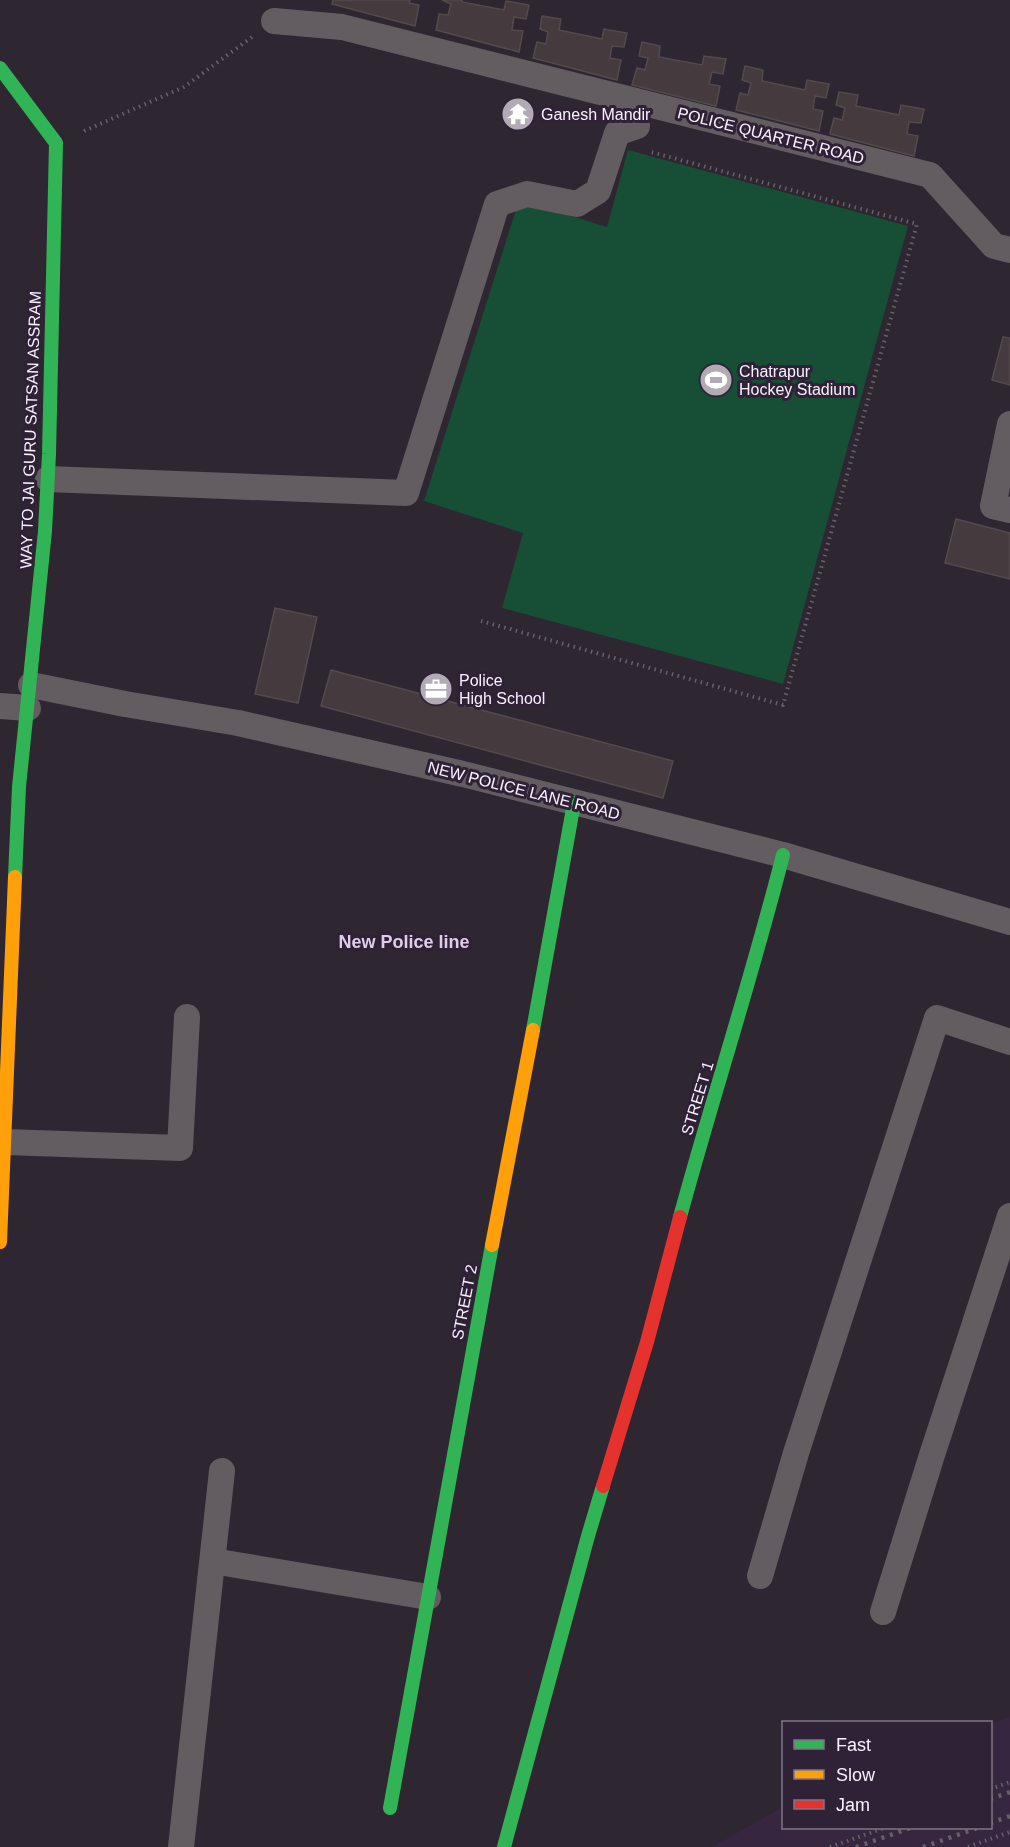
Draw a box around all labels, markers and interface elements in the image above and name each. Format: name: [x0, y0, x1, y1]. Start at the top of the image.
temple icon: Ganesh Mandir: [500, 96, 536, 132]
street label: POLICE QUARTER ROAD: [676, 104, 866, 167]
place label: Ganesh Mandir: [541, 106, 651, 123]
street label: WAY TO JAI GURU SATSAN ASSRAM: [17, 291, 44, 569]
sports icon: Chatrapur Hockey Stadium: [698, 362, 734, 398]
place label: Chatrapur Hockey Stadium: [739, 363, 856, 398]
office icon: Police High School: [418, 671, 454, 707]
place label: Police High School: [459, 672, 545, 707]
street label: NEW POLICE LANE ROAD: [426, 758, 622, 823]
district label: New Police line: [338, 932, 470, 952]
street label: STREET 1: [678, 1059, 717, 1137]
street label: STREET 2: [449, 1263, 480, 1341]
legend: [782, 1721, 992, 1829]
text: Fast: [836, 1735, 871, 1755]
text: Slow: [836, 1765, 876, 1785]
text: Jam: [836, 1795, 870, 1815]

